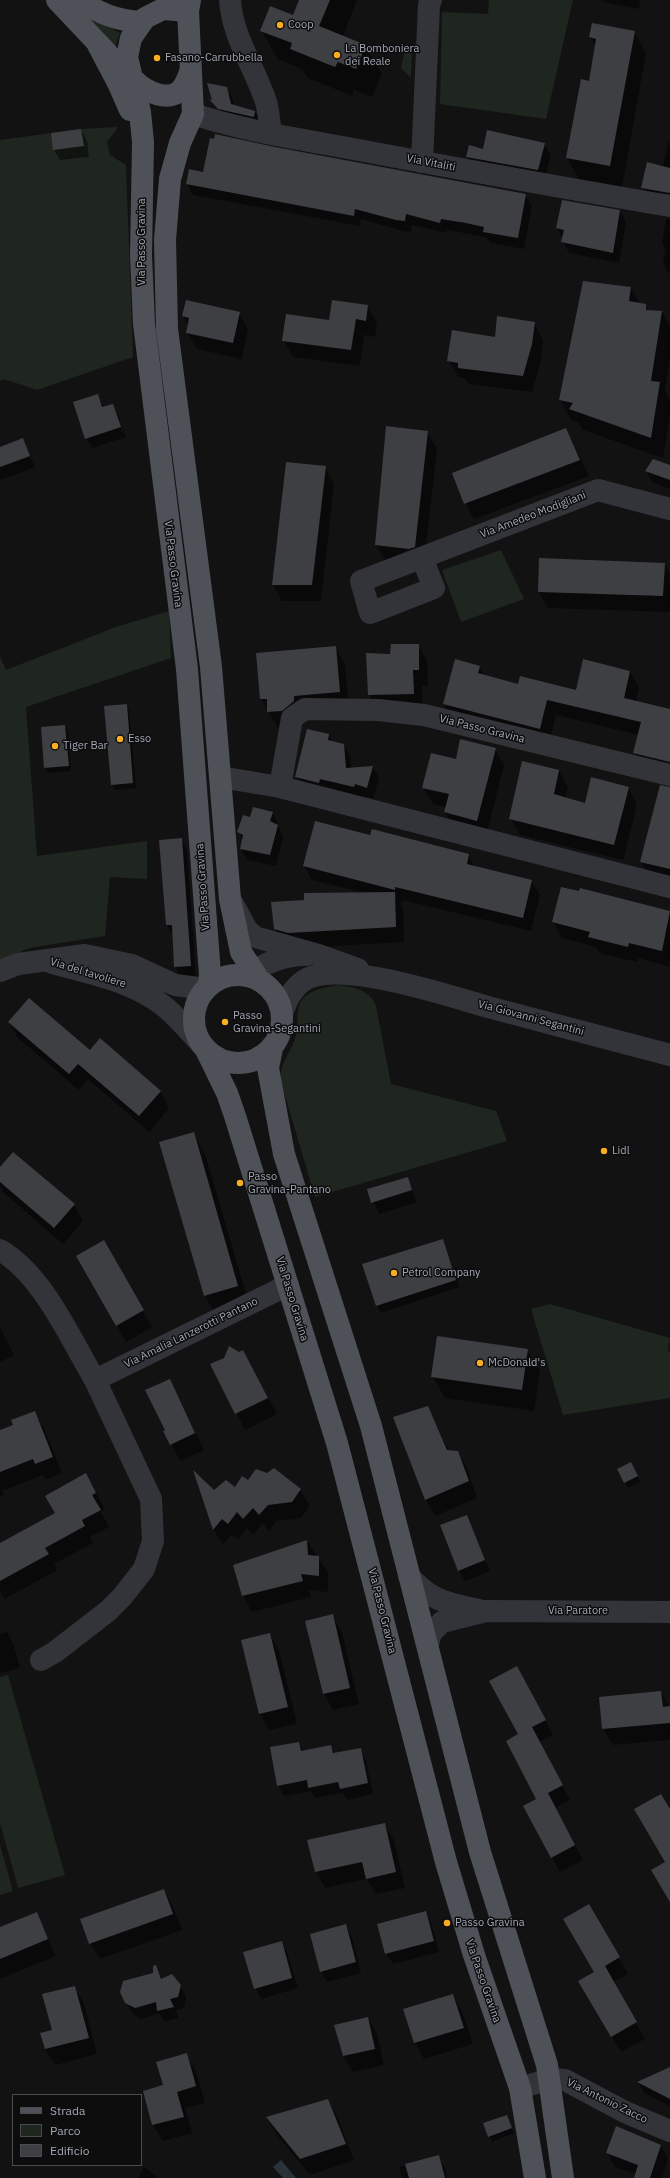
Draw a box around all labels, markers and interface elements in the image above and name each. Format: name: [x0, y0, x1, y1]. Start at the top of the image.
place label: Coop: [288, 18, 314, 32]
marker: Coop: [275, 20, 285, 30]
place label: La Bomboniera dei Reale: [345, 42, 419, 68]
marker: La Bomboniera dei Reale: [332, 50, 342, 60]
place label: Fasano-Carrubbella: [165, 51, 263, 65]
marker: Fasano-Carrubbella: [152, 53, 162, 63]
street label: Via Vitaliti: [405, 152, 457, 174]
street label: Via Passo Gravina: [135, 198, 149, 286]
street label: Via Amedeo Modigliani: [478, 489, 588, 541]
street label: Via Passo Gravina: [161, 520, 185, 608]
street label: Via Passo Gravina: [438, 712, 526, 746]
place label: Esso: [128, 732, 151, 746]
marker: Esso: [115, 734, 125, 744]
place label: Tiger Bar: [63, 739, 108, 753]
marker: Tiger Bar: [50, 741, 60, 751]
street label: Via Passo Gravina: [193, 843, 213, 931]
street label: Via del tavoliere: [48, 955, 128, 991]
street label: Via Giovanni Segantini: [476, 997, 586, 1039]
place label: Passo Gravina-Segantini: [233, 1009, 321, 1035]
marker: Passo Gravina-Segantini: [220, 1017, 230, 1027]
place label: Lidl: [612, 1144, 630, 1158]
marker: Lidl: [599, 1146, 609, 1156]
place label: Passo Gravina-Pantano: [248, 1170, 331, 1196]
marker: Passo Gravina-Pantano: [235, 1178, 245, 1188]
street label: Via Passo Gravina: [273, 1255, 311, 1343]
place label: Petrol Company: [402, 1266, 481, 1280]
marker: Petrol Company: [389, 1268, 399, 1278]
street label: Via Amalia Lanzerotti Pantano: [122, 1295, 260, 1371]
place label: McDonald's: [488, 1356, 546, 1370]
marker: McDonald's: [475, 1358, 485, 1368]
street label: Via Passo Gravina: [365, 1567, 399, 1655]
street label: Via Paratore: [548, 1604, 608, 1618]
place label: Passo Gravina: [455, 1916, 525, 1930]
marker: Passo Gravina: [442, 1918, 452, 1928]
street label: Via Passo Gravina: [463, 1938, 503, 2024]
street label: Via Antonio Zacco: [564, 2076, 650, 2126]
legend: [12, 2094, 142, 2166]
text: Strada: [50, 2103, 85, 2118]
text: Parco: [50, 2123, 81, 2138]
text: Edificio: [50, 2143, 89, 2158]

